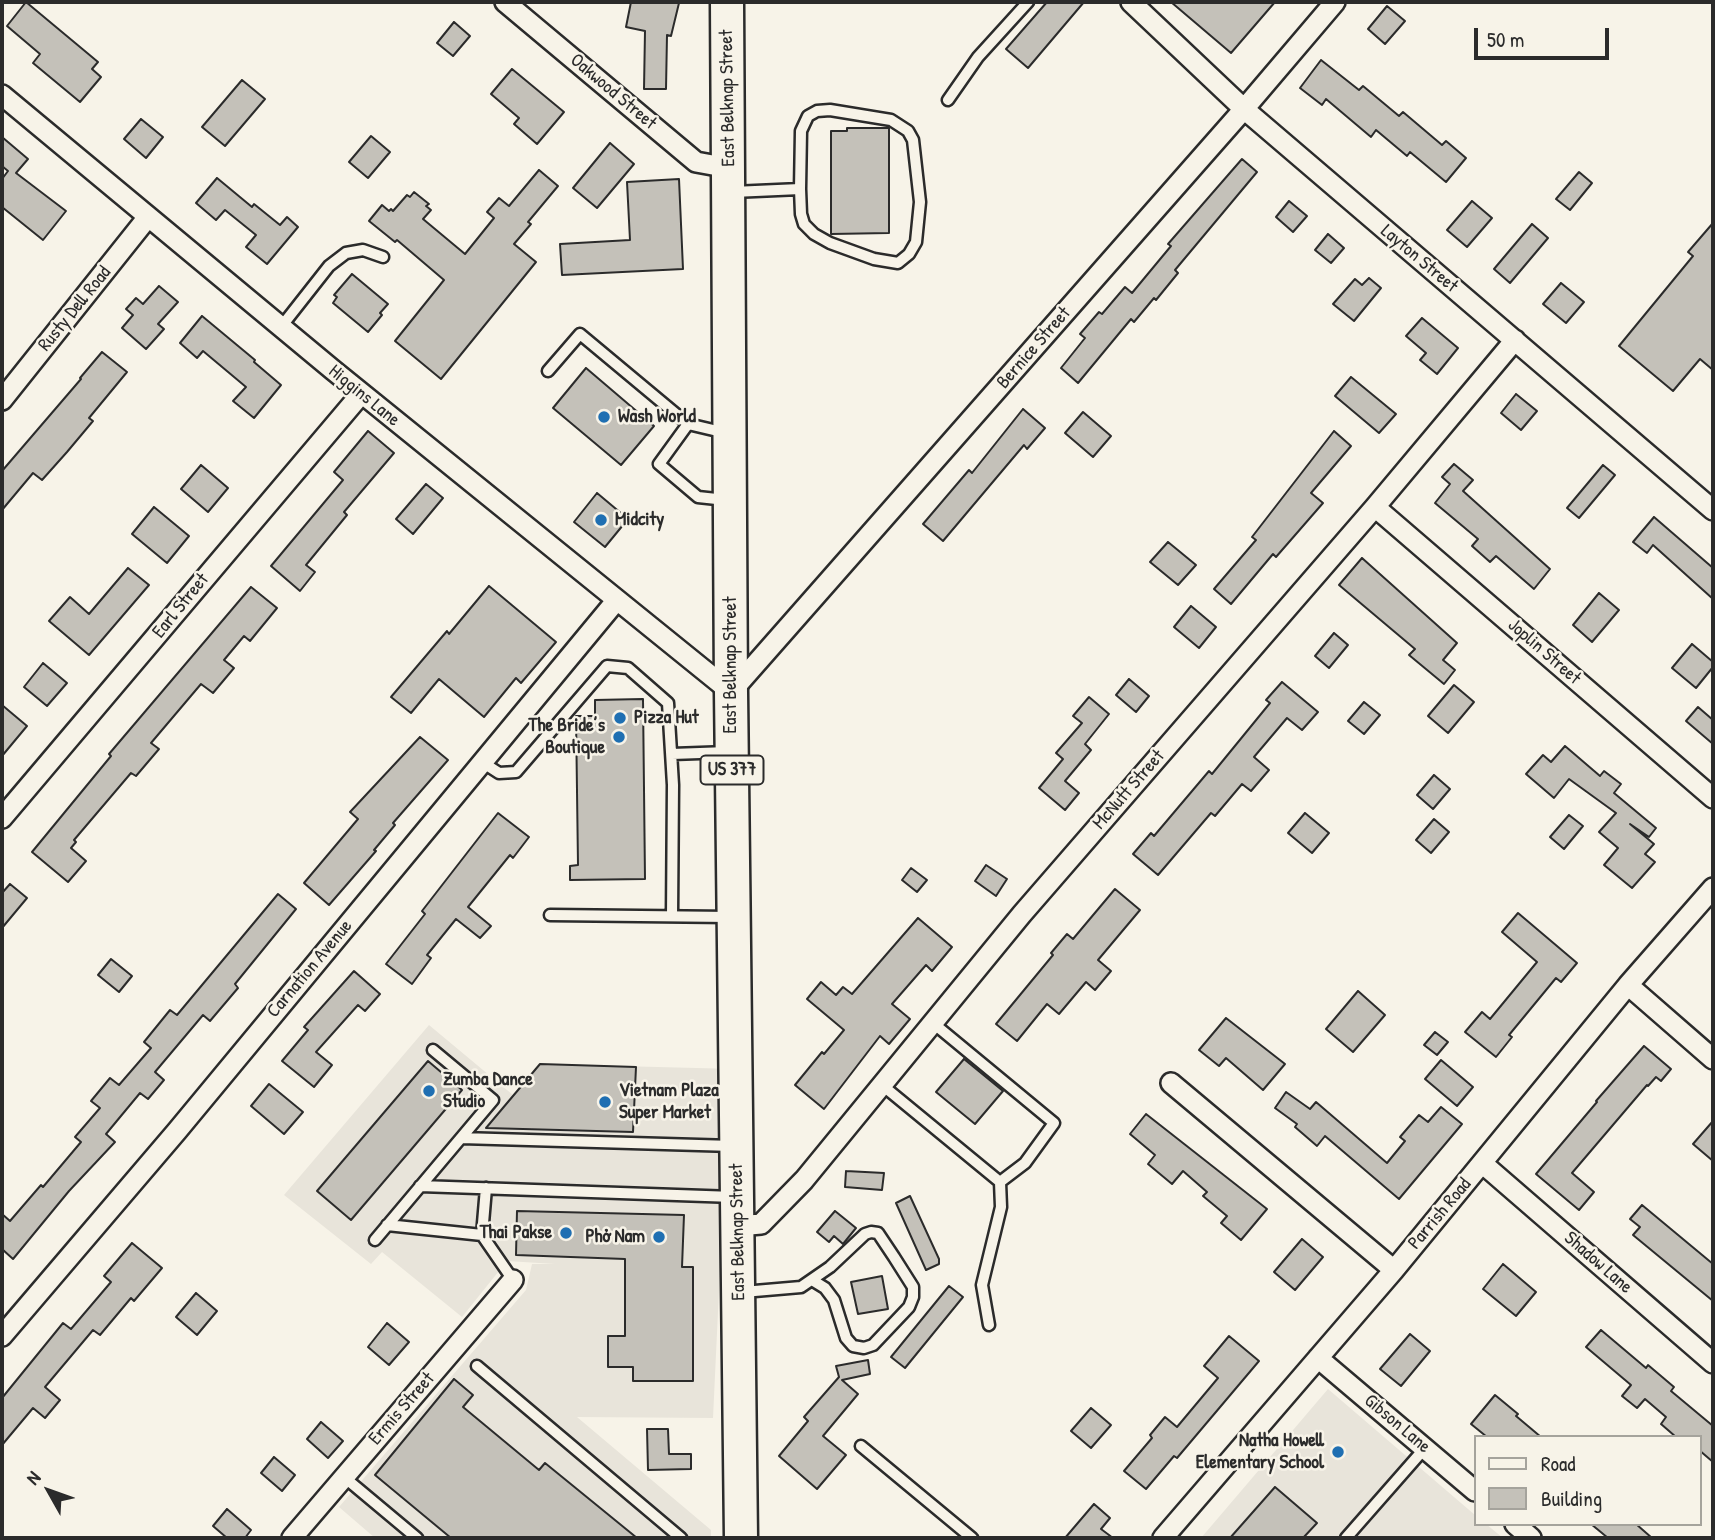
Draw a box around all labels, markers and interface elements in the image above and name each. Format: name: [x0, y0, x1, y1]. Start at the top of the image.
scale bar: [1477, 14, 1612, 58]
text: 50 m: [1487, 25, 1524, 54]
street label: East Belknap Street: [715, 29, 741, 167]
street label: Oakwood Street: [565, 49, 661, 135]
street label: Layton Street: [1376, 220, 1462, 298]
street label: Rusty Dell Road: [34, 262, 116, 356]
street label: Bernice Street: [992, 302, 1076, 394]
street label: Higgins Lane: [324, 360, 404, 432]
place label: Wash World: [618, 406, 696, 428]
marker: Wash World: [596, 409, 612, 425]
place label: Midcity: [615, 509, 664, 531]
marker: Midcity: [593, 512, 609, 528]
street label: Earl Street: [148, 569, 214, 643]
street label: East Belknap Street: [720, 597, 742, 733]
street label: Joplin Street: [1503, 614, 1585, 690]
place label: Pizza Hut: [634, 707, 699, 729]
marker: Pizza Hut: [612, 710, 628, 726]
place label: The Bride’s Boutique: [529, 715, 605, 759]
marker: The Bride’s Boutique: [611, 729, 627, 745]
street label: McNutt Street: [1088, 746, 1170, 834]
road number: US 377: [700, 756, 764, 784]
street label: Carnation Avenue: [262, 915, 358, 1023]
place label: Zumba Dance Studio: [443, 1069, 533, 1113]
place label: Vietnam Plaza Super Market: [619, 1080, 719, 1124]
marker: Zumba Dance Studio: [421, 1083, 437, 1099]
marker: Vietnam Plaza Super Market: [597, 1094, 613, 1110]
street label: East Belknap Street: [725, 1163, 751, 1301]
street label: Parrish Road: [1404, 1174, 1476, 1254]
place label: Thai Pakse: [480, 1222, 552, 1244]
marker: Thai Pakse: [558, 1225, 574, 1241]
place label: Phở Nam: [585, 1226, 645, 1248]
street label: Shadow Lane: [1559, 1227, 1637, 1299]
marker: Phở Nam: [651, 1229, 667, 1245]
street label: Ermis Street: [364, 1368, 440, 1450]
street label: Gibson Lane: [1359, 1390, 1435, 1458]
place label: Natha Howell Elementary School: [1196, 1430, 1324, 1474]
legend: [1474, 1435, 1701, 1526]
marker: Natha Howell Elementary School: [1330, 1444, 1346, 1460]
text: Road: [1541, 1449, 1575, 1478]
north arrow: [14, 1456, 84, 1526]
text: N: [20, 1465, 46, 1490]
text: Building: [1541, 1484, 1602, 1513]

